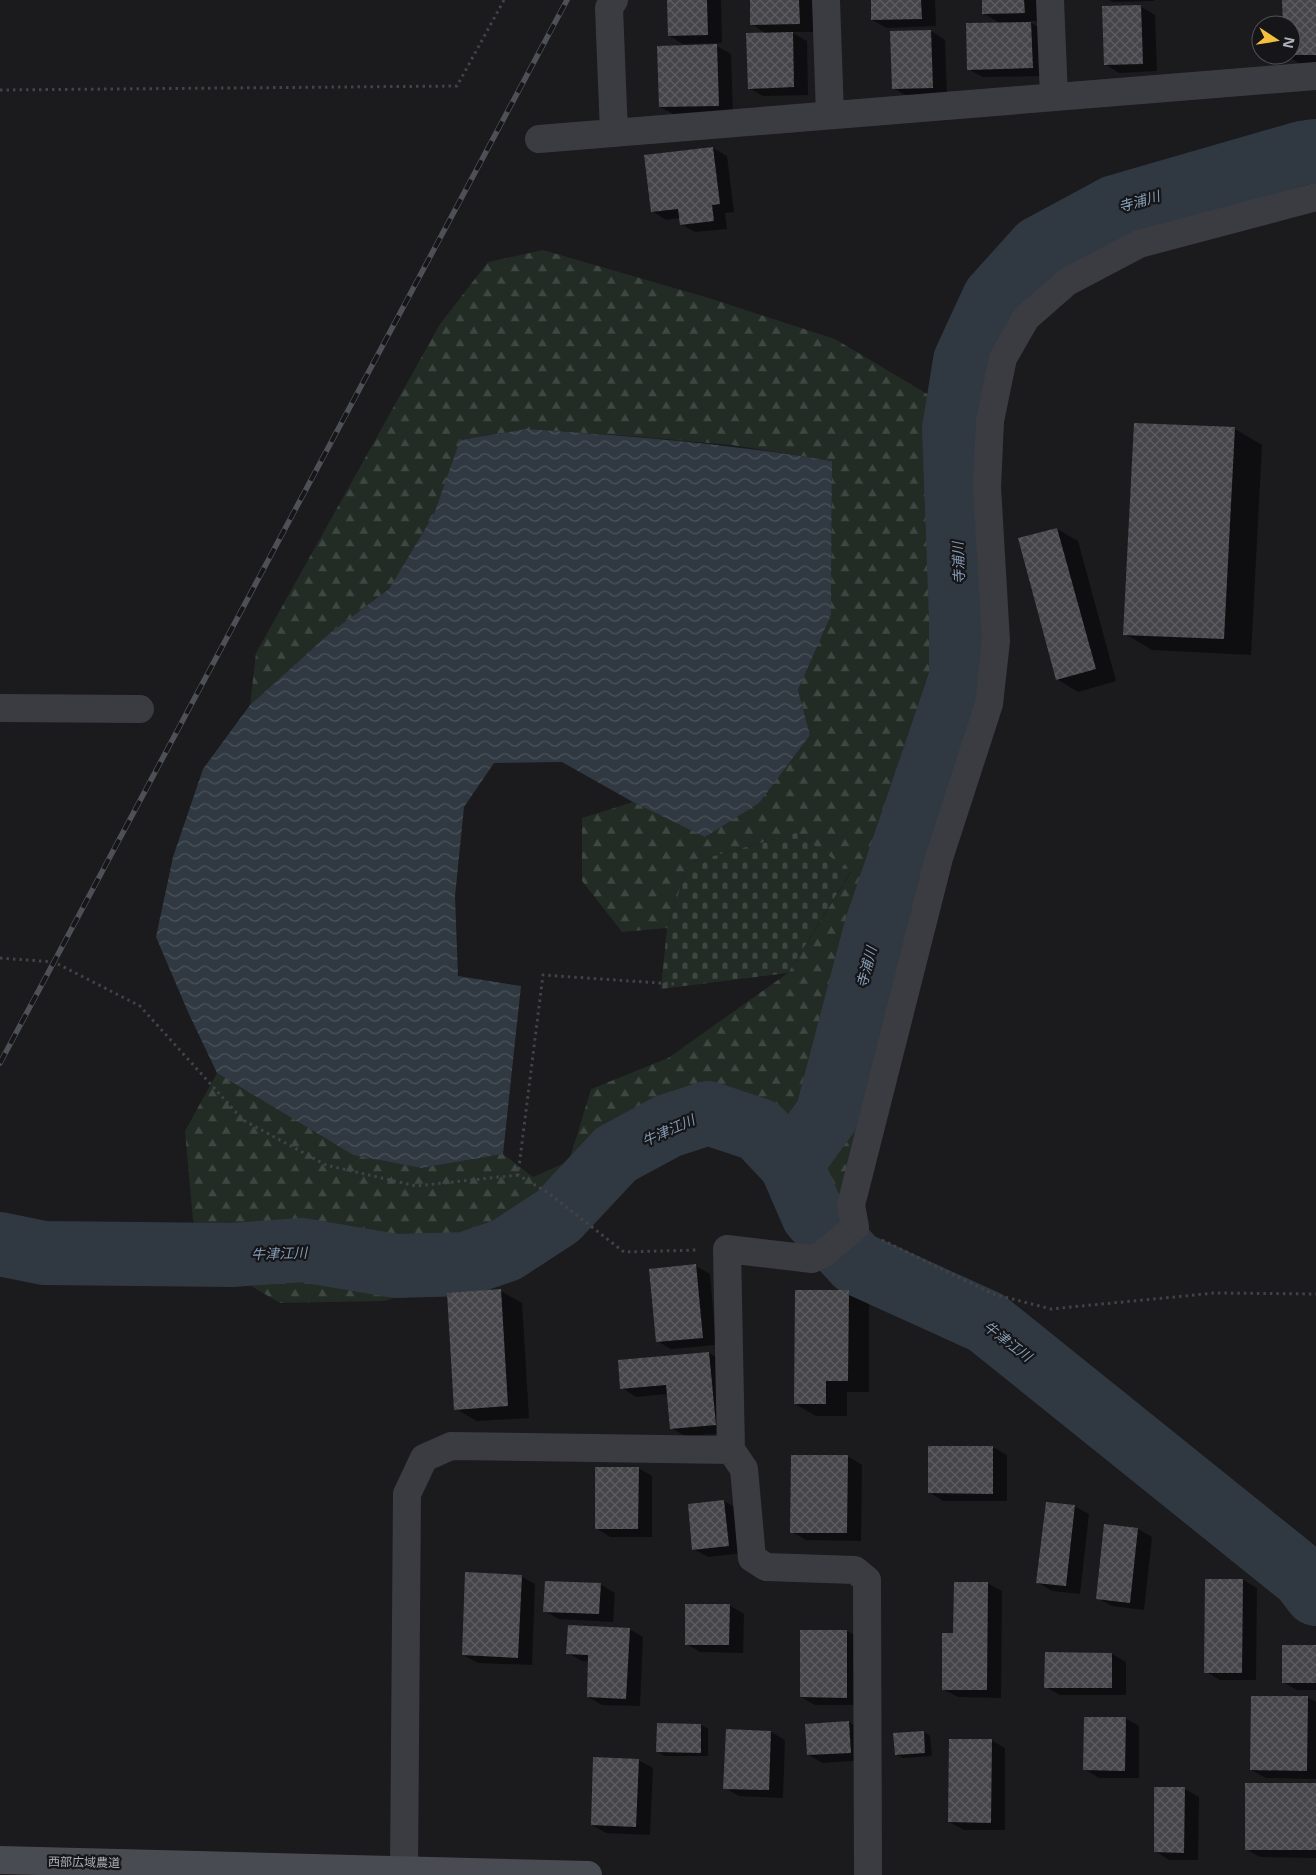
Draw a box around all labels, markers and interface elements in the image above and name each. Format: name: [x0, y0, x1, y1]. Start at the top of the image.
north arrow: [1251, 15, 1301, 65]
text: N: [1279, 35, 1300, 50]
water label: 寺浦川: [1116, 186, 1164, 216]
water label: 寺浦川: [948, 540, 968, 584]
water label: 寺浦川: [851, 942, 881, 990]
water label: 牛津江川: [639, 1109, 699, 1150]
water label: 牛津江川: [251, 1242, 309, 1263]
water label: 牛津江川: [980, 1317, 1038, 1367]
street label: 西部広域農道: [48, 1853, 120, 1871]

